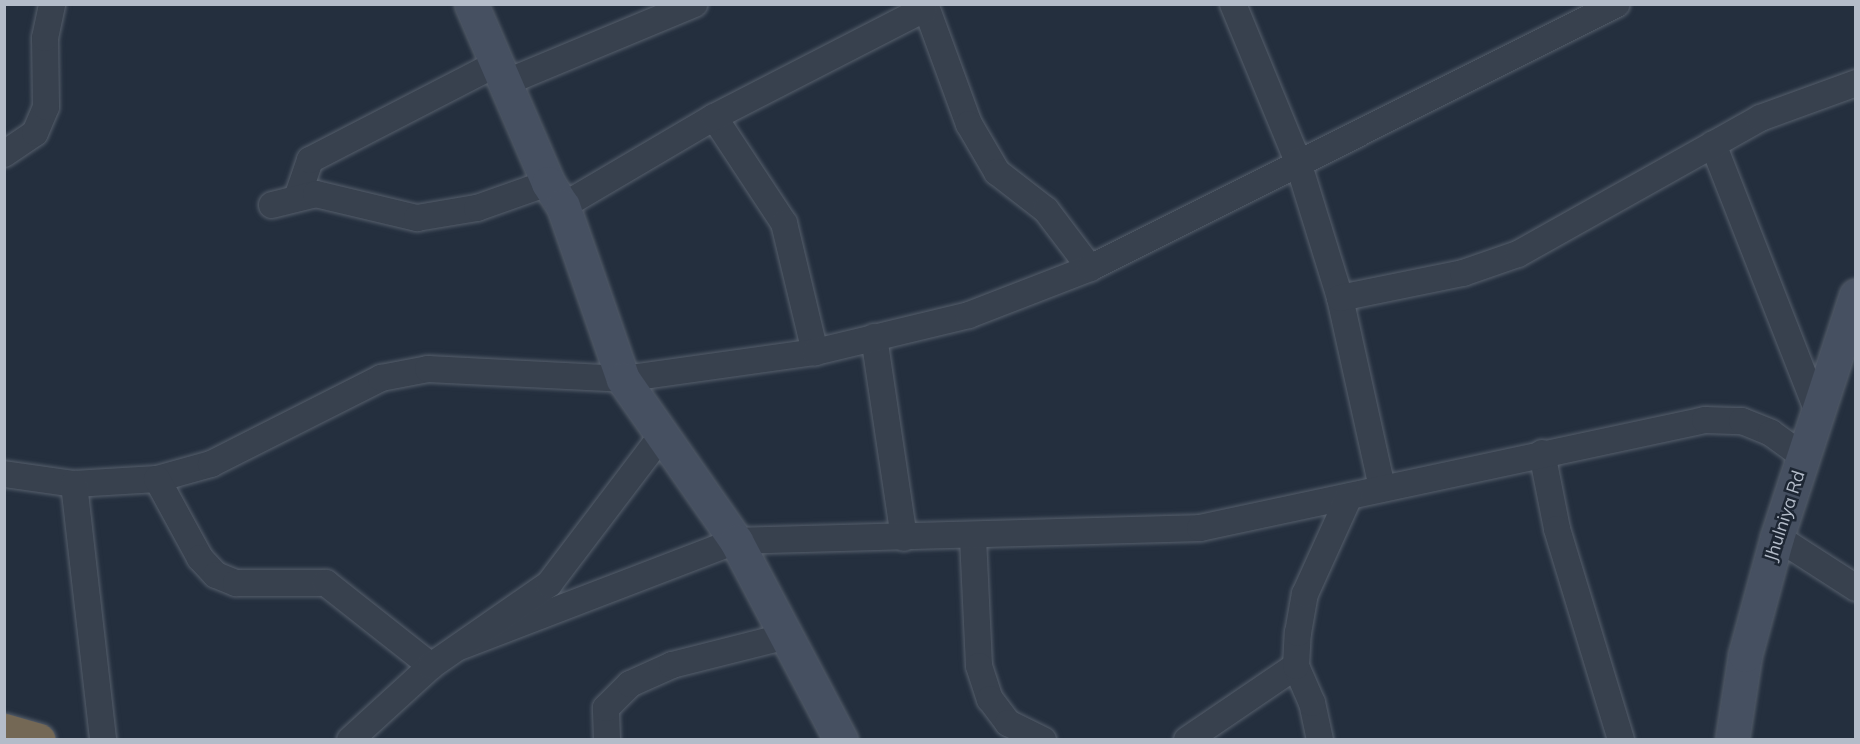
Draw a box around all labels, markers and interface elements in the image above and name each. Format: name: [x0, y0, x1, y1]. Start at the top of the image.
street label: Jhulniya Rd: [1760, 468, 1810, 564]

